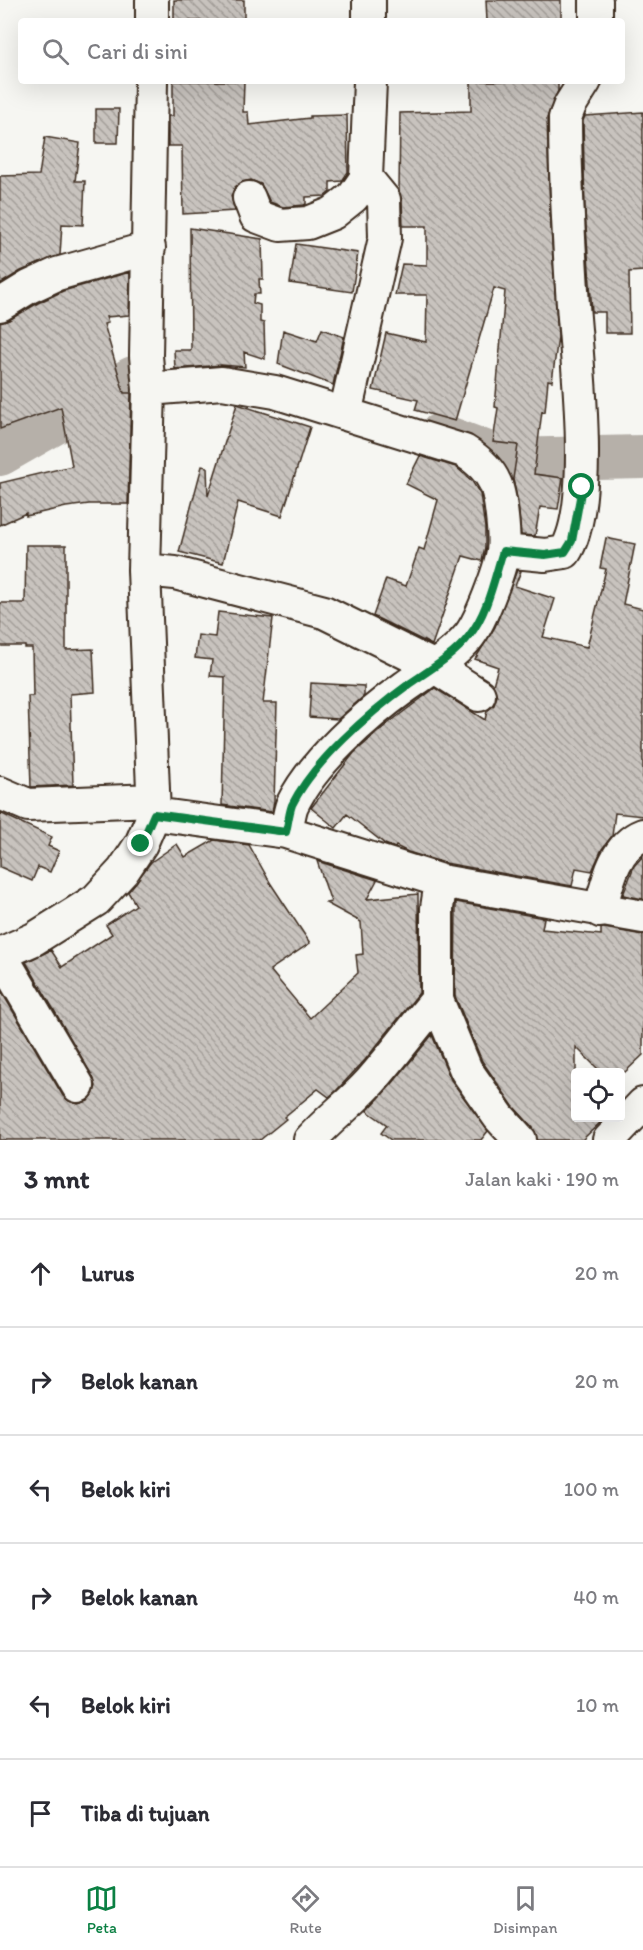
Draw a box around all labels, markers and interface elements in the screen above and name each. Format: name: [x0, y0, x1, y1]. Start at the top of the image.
search box: [18, 18, 625, 84]
icon: search: [39, 35, 72, 68]
text: Cari di sini: [87, 38, 188, 65]
route start: [568, 473, 594, 499]
route end: [127, 830, 153, 856]
map controls: [571, 1068, 625, 1122]
button: locate: [571, 1068, 625, 1122]
text: 3 mnt: [24, 1163, 90, 1195]
text: Jalan kaki · 190 m: [465, 1167, 619, 1191]
icon: ahead: [24, 1257, 57, 1290]
text: Lurus: [81, 1260, 135, 1287]
text: 20 m: [575, 1261, 619, 1285]
icon: right: [24, 1365, 57, 1398]
text: Belok kanan: [81, 1368, 198, 1395]
text: 20 m: [575, 1369, 619, 1393]
icon: left: [24, 1473, 57, 1506]
text: Belok kiri: [81, 1476, 171, 1503]
text: 100 m: [564, 1477, 619, 1501]
icon: right: [24, 1581, 57, 1614]
text: Belok kanan: [81, 1584, 198, 1611]
text: 40 m: [573, 1585, 619, 1609]
icon: left: [24, 1689, 57, 1722]
text: Belok kiri: [81, 1692, 171, 1719]
text: 10 m: [576, 1693, 619, 1717]
icon: arrive: [24, 1797, 57, 1830]
text: Tiba di tujuan: [81, 1800, 210, 1827]
tab: Peta: [85, 1882, 118, 1937]
tab: Rute: [289, 1882, 322, 1937]
tab: Disimpan: [493, 1882, 558, 1937]

